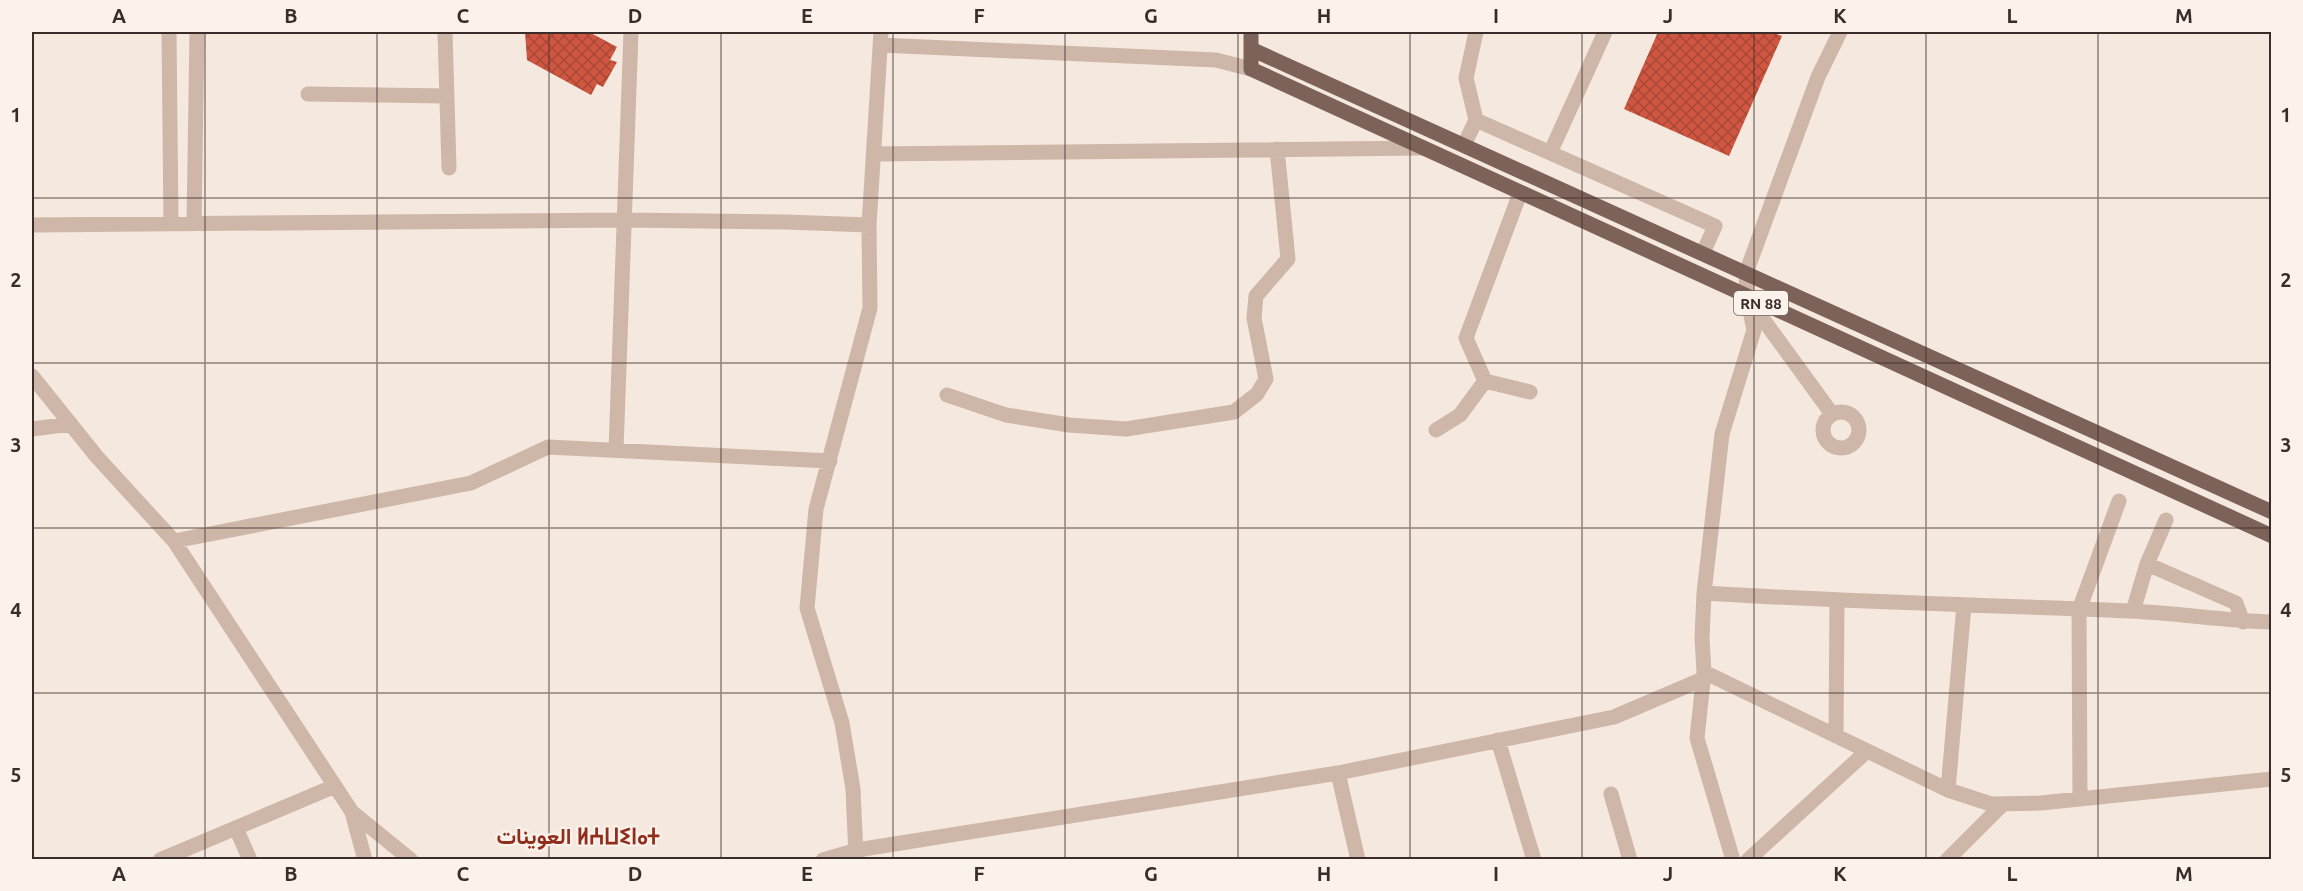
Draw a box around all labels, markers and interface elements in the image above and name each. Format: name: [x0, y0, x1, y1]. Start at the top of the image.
text: A: [112, 4, 126, 27]
text: B: [284, 4, 298, 27]
text: C: [457, 4, 470, 27]
text: D: [628, 4, 642, 27]
text: E: [801, 4, 813, 27]
text: F: [973, 4, 985, 27]
text: G: [1144, 4, 1158, 27]
text: H: [1317, 4, 1331, 27]
text: I: [1493, 4, 1499, 27]
text: J: [1663, 4, 1673, 27]
text: K: [1833, 4, 1847, 27]
text: L: [2007, 4, 2018, 27]
text: M: [2175, 4, 2193, 27]
text: 1: [10, 103, 22, 126]
text: 1: [2280, 103, 2292, 126]
text: 2: [10, 268, 22, 291]
text: 2: [2280, 268, 2292, 291]
road number: RN 88: [1734, 291, 1788, 315]
text: 3: [10, 433, 22, 456]
text: 3: [2280, 433, 2292, 456]
text: 4: [10, 598, 22, 621]
text: 4: [2280, 598, 2292, 621]
text: 5: [10, 763, 22, 786]
text: 5: [2280, 763, 2292, 786]
district label: العوينات ⵍⵄⵡⵉⵏⴰⵜ: [496, 823, 660, 850]
text: A: [112, 862, 126, 885]
text: B: [284, 862, 298, 885]
text: C: [457, 862, 470, 885]
text: D: [628, 862, 642, 885]
text: E: [801, 862, 813, 885]
text: F: [973, 862, 985, 885]
text: G: [1144, 862, 1158, 885]
text: H: [1317, 862, 1331, 885]
text: I: [1493, 862, 1499, 885]
text: J: [1663, 862, 1673, 885]
text: K: [1833, 862, 1847, 885]
text: L: [2007, 862, 2018, 885]
text: M: [2175, 862, 2193, 885]

